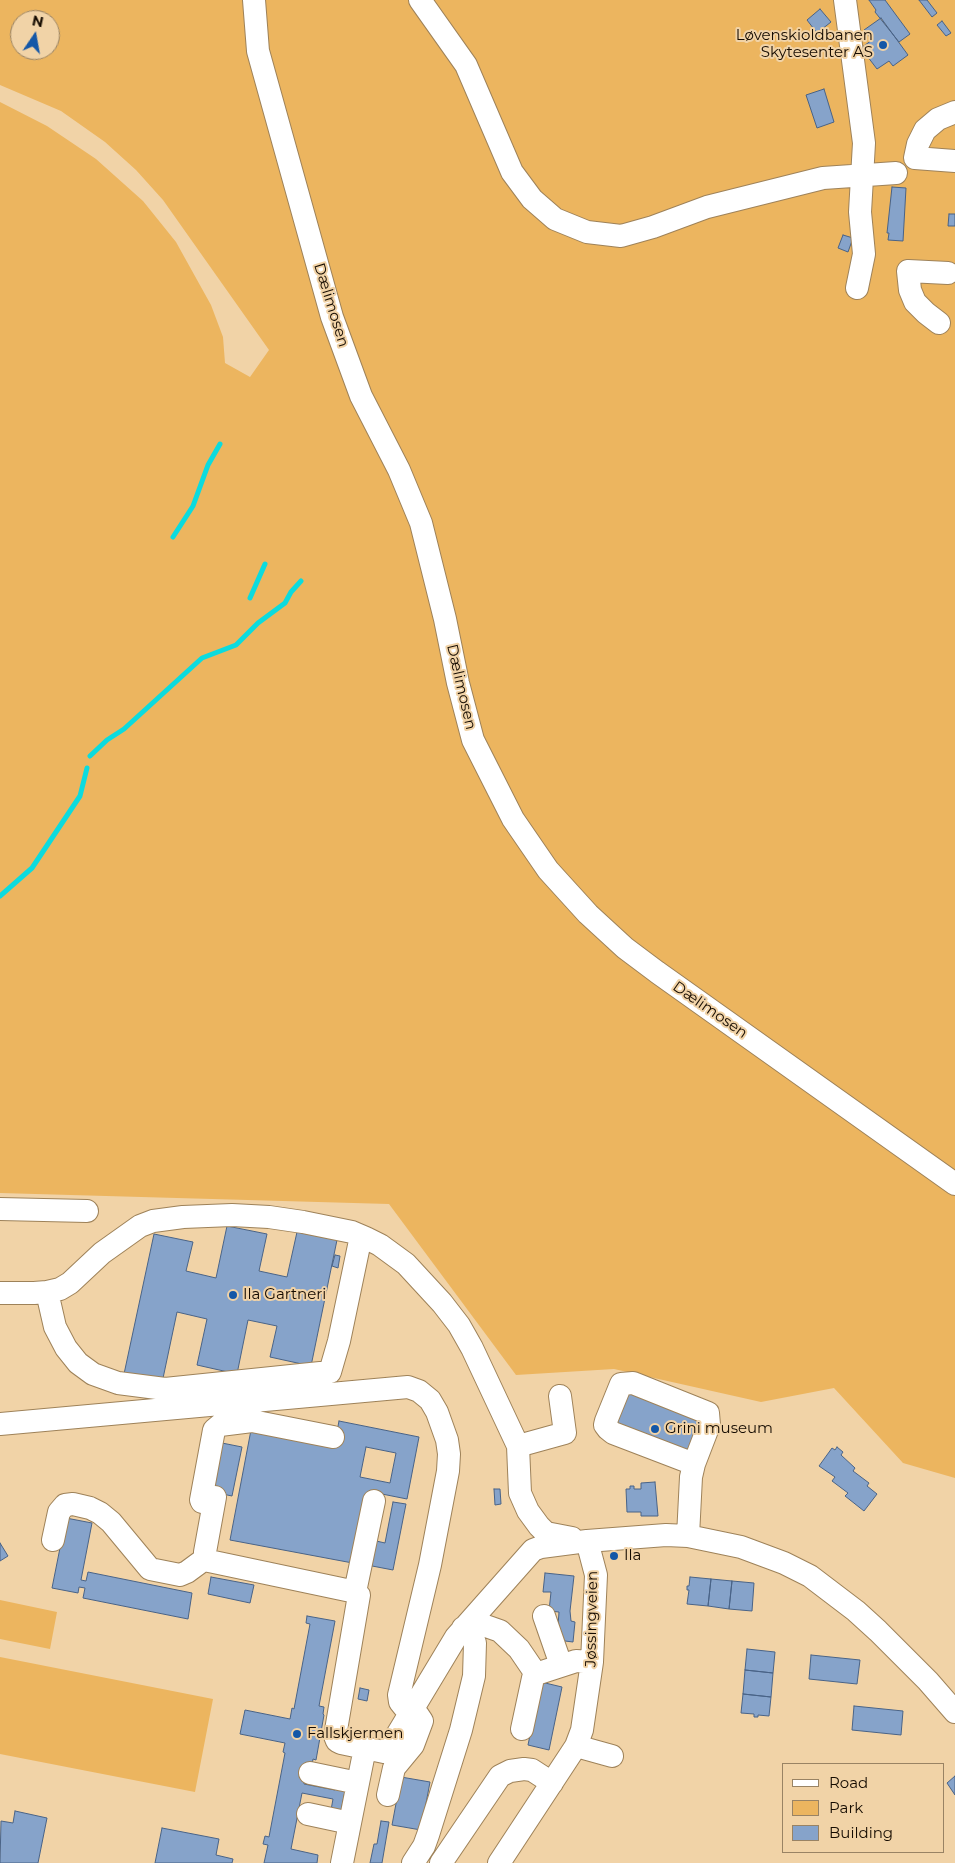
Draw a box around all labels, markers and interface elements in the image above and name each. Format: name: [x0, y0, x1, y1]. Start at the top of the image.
north arrow: [10, 10, 60, 60]
text: N: [31, 11, 45, 31]
place label: Løvenskioldbanen Skytesenter AS: [736, 27, 873, 62]
marker: Løvenskioldbanen Skytesenter AS: [877, 39, 889, 51]
street label: Dælimosen: [310, 261, 352, 349]
street label: Dælimosen: [442, 643, 480, 731]
street label: Dælimosen: [669, 978, 751, 1042]
place label: Ila Gartneri: [243, 1286, 326, 1304]
marker: Ila Gartneri: [227, 1289, 239, 1301]
place label: Grini museum: [665, 1420, 773, 1438]
marker: Grini museum: [649, 1423, 661, 1435]
place label: Ila: [624, 1547, 641, 1565]
marker: Ila: [608, 1550, 620, 1562]
street label: Jøssingveien: [582, 1571, 602, 1667]
place label: Fallskjermen: [307, 1725, 403, 1743]
marker: Fallskjermen: [291, 1728, 303, 1740]
legend: [782, 1763, 945, 1853]
text: Road: [829, 1773, 868, 1792]
text: Park: [829, 1798, 863, 1817]
text: Building: [829, 1823, 893, 1842]

